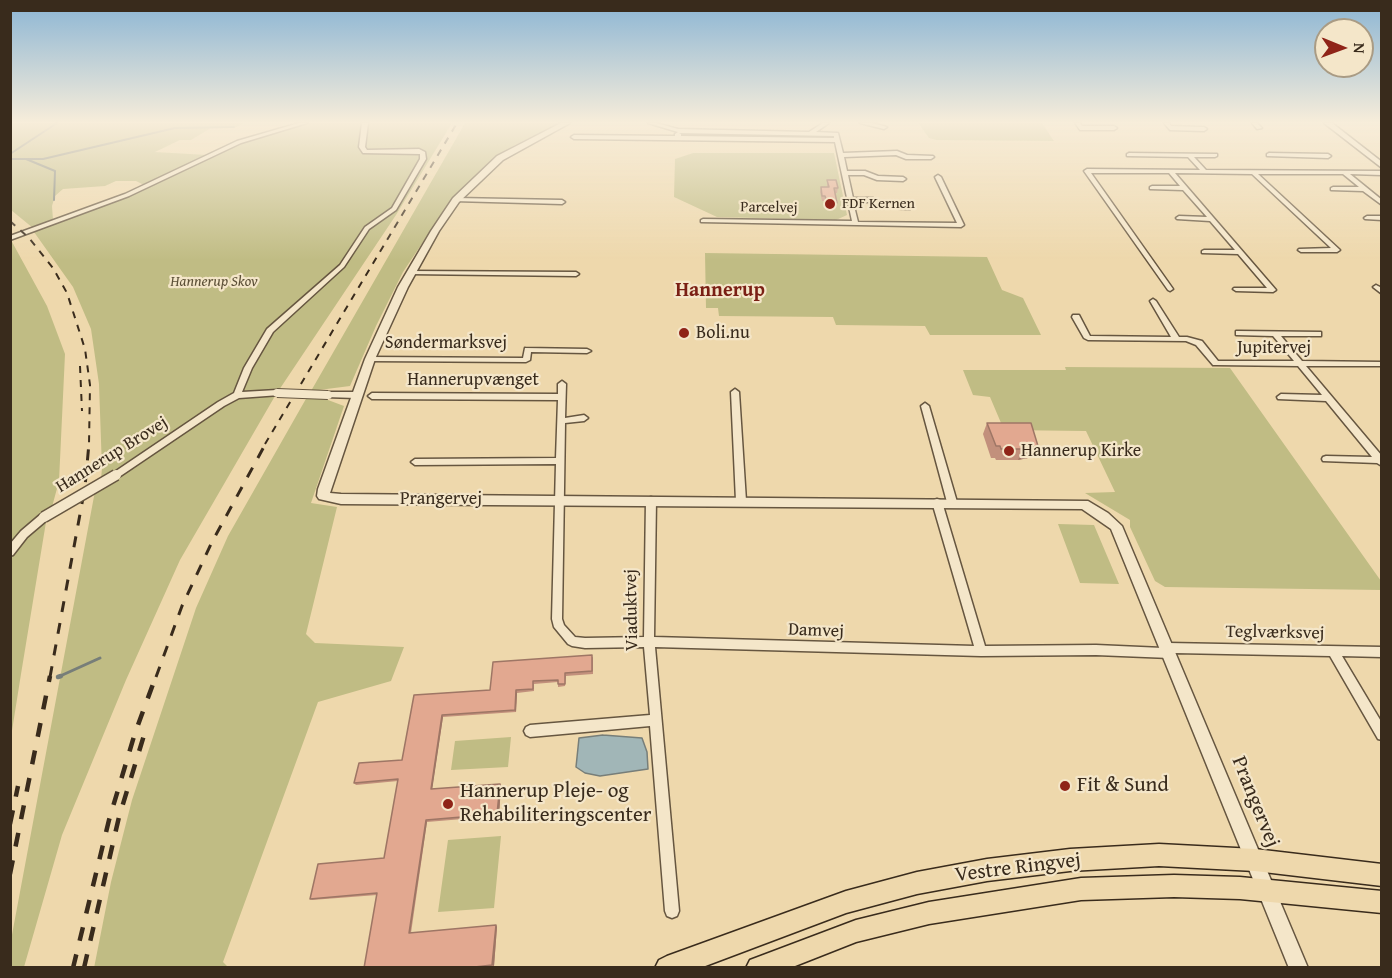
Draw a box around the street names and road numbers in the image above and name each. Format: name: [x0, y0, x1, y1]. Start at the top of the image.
street label: Parcelvej: [740, 199, 798, 217]
street label: Søndermarksvej: [385, 332, 507, 354]
street label: Jupitervej: [1237, 337, 1311, 359]
street label: Hannerupvænget: [407, 369, 539, 391]
street label: Hannerup Brovej: [52, 412, 172, 498]
street label: Prangervej: [400, 488, 482, 510]
street label: Viaduktvej: [620, 569, 644, 651]
street label: Damvej: [788, 619, 844, 643]
street label: Teglværksvej: [1225, 621, 1325, 645]
street label: Prangervej: [1225, 753, 1285, 851]
street label: Vestre Ringvej: [954, 848, 1082, 888]

